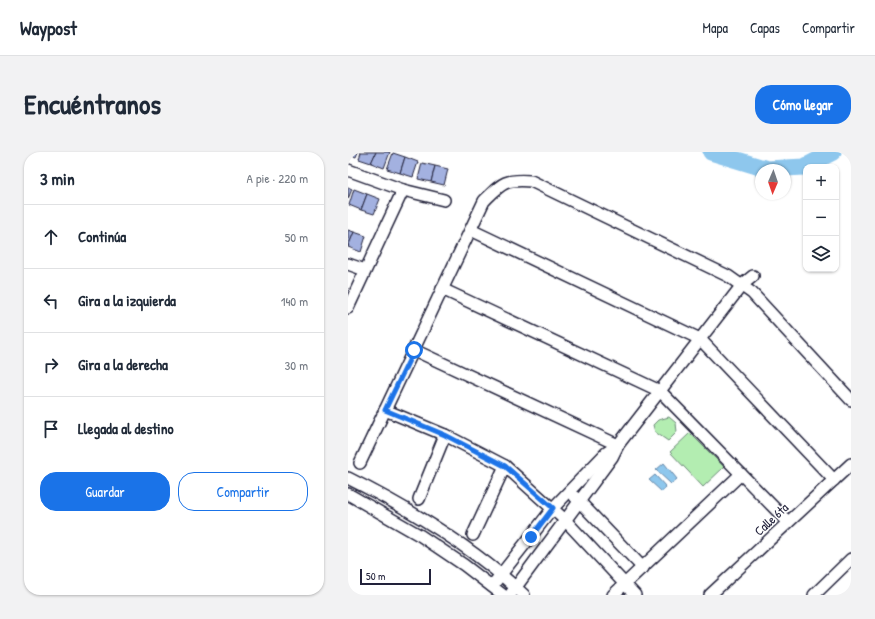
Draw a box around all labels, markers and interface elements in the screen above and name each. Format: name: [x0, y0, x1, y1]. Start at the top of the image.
text: Waypost: [20, 15, 77, 41]
text: Mapa: [703, 18, 728, 37]
text: Capas: [750, 18, 780, 37]
text: Compartir: [802, 18, 855, 37]
text: Encuéntranos: [24, 85, 161, 123]
button: Cómo llegar: [755, 85, 851, 124]
north arrow: [755, 164, 791, 200]
map controls: [803, 164, 839, 272]
button: +: [803, 164, 839, 200]
text: 3 min: [40, 167, 75, 190]
text: A pie · 220 m: [247, 169, 308, 187]
button: −: [803, 200, 839, 236]
icon: ahead: [40, 226, 62, 248]
text: Continúa: [78, 226, 126, 247]
text: 50 m: [285, 228, 308, 246]
button: layers: [803, 236, 839, 272]
icon: left: [40, 290, 62, 312]
text: Gira a la izquierda: [78, 290, 176, 311]
text: 140 m: [281, 292, 308, 310]
route start: [405, 341, 423, 359]
icon: right: [40, 354, 62, 376]
text: Gira a la derecha: [78, 354, 168, 375]
text: 30 m: [285, 356, 308, 374]
icon: arrive: [40, 418, 62, 440]
text: Llegada al destino: [78, 418, 174, 439]
button: Guardar: [40, 472, 170, 511]
button: Compartir: [178, 472, 308, 511]
street label: Calle 6ta: [750, 499, 792, 539]
route end: [522, 528, 540, 546]
scale bar: [360, 567, 431, 586]
text: 50 m: [366, 569, 386, 583]

